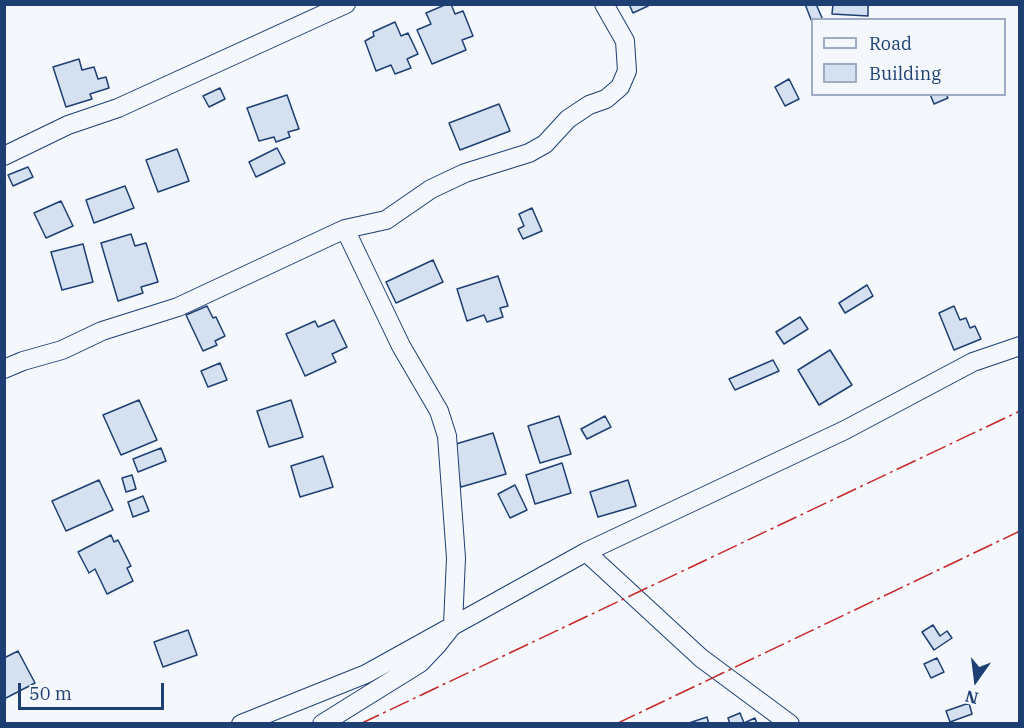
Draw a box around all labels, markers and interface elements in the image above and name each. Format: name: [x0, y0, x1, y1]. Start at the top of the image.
legend: [811, 18, 1006, 96]
text: Road: [869, 32, 912, 55]
text: Building: [869, 62, 941, 85]
north arrow: [946, 650, 1006, 710]
scale bar: [21, 671, 166, 709]
text: 50 m: [29, 682, 72, 705]
text: N: [963, 686, 980, 709]

